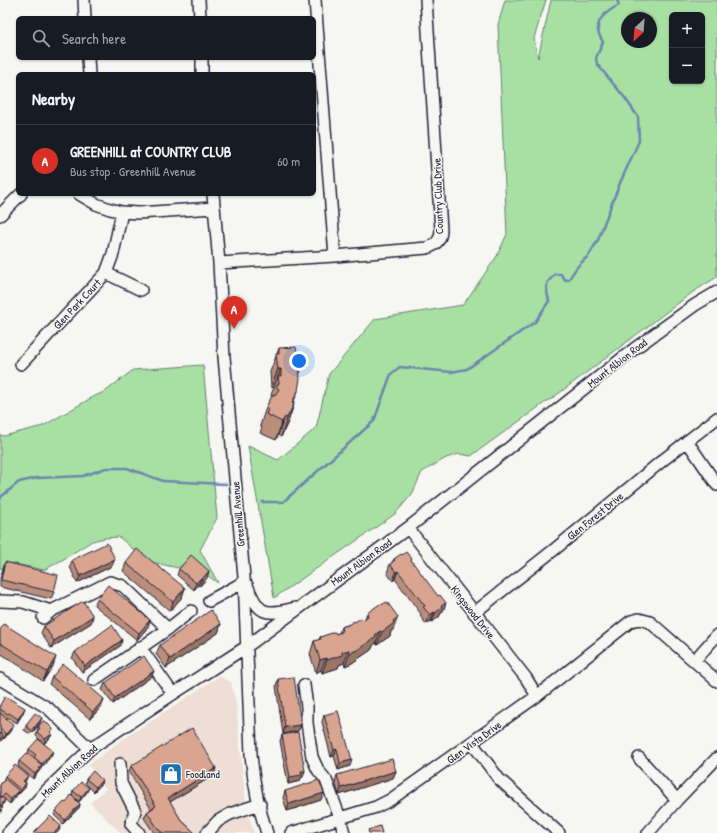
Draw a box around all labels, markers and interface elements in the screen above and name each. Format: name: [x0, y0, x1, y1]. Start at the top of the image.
north arrow: [621, 12, 657, 48]
map controls: [669, 12, 705, 84]
button: +: [669, 12, 705, 48]
search box: [16, 16, 316, 60]
icon: search: [30, 27, 52, 49]
text: Search here: [62, 28, 126, 49]
button: −: [669, 48, 705, 84]
text: Nearby: [32, 87, 75, 110]
text: GREENHILL at COUNTRY CLUB: [70, 141, 231, 162]
text: A: [42, 152, 48, 170]
text: 60 m: [277, 152, 300, 170]
street label: Country Club Drive: [430, 157, 446, 234]
text: Bus stop · Greenhill Avenue: [70, 162, 196, 180]
street label: Glen Park Court: [50, 276, 104, 332]
pin: A: [221, 296, 247, 329]
street label: Mount Albion Road: [584, 335, 650, 391]
your location: [289, 351, 309, 371]
street label: Greenhill Avenue: [228, 480, 248, 547]
street label: Glen Forest Drive: [564, 489, 627, 543]
street label: Mount Albion Road: [328, 535, 395, 589]
street label: Kingswood Drive: [448, 583, 499, 642]
street label: Glen Vista Drive: [444, 717, 505, 767]
street label: Mount Albion Road: [38, 741, 101, 801]
shop icon: Foodland: [158, 761, 184, 787]
place label: Foodland: [185, 767, 220, 781]

